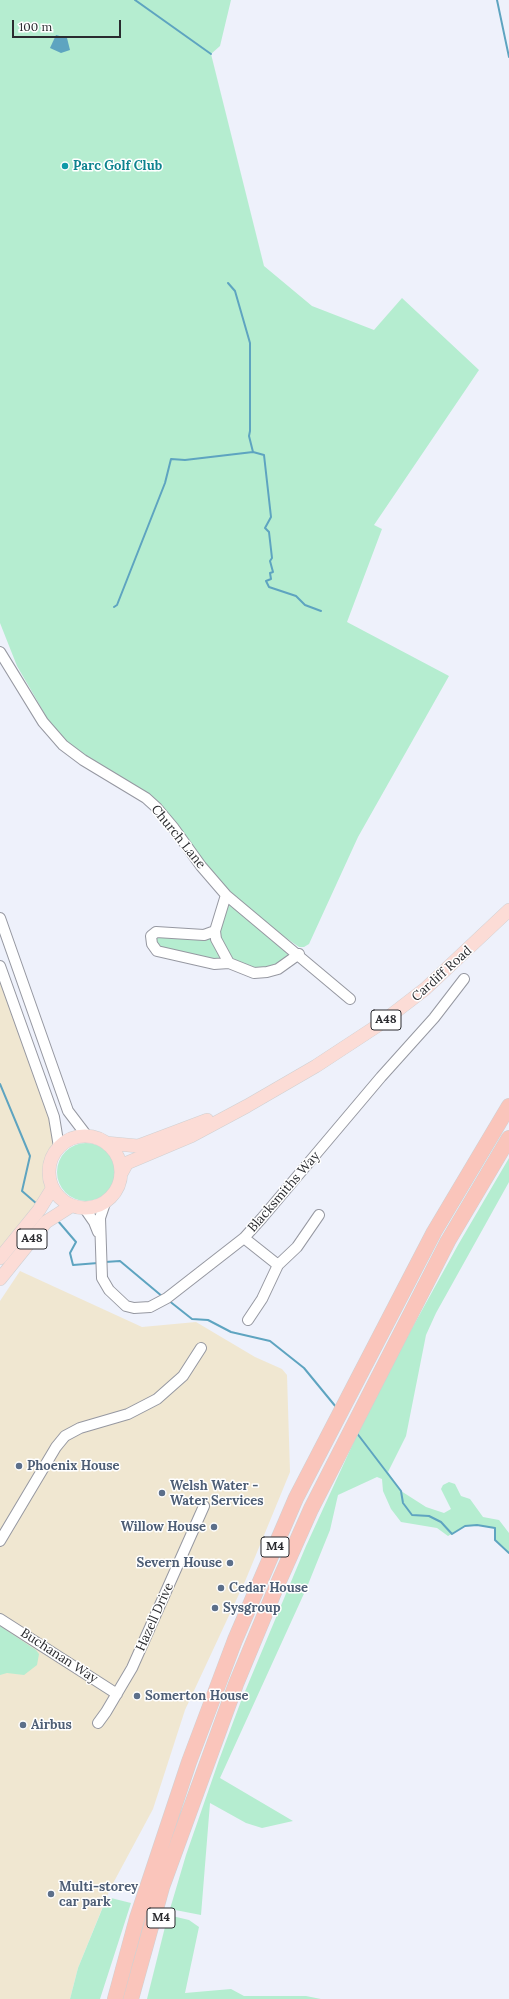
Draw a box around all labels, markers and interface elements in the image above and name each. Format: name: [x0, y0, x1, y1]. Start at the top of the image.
scale bar: [14, 12, 123, 38]
text: 100 m: [19, 19, 52, 34]
place label: Parc Golf Club: [73, 158, 162, 174]
marker: Parc Golf Club: [60, 161, 70, 171]
street label: Church Lane: [147, 802, 209, 872]
street label: Cardiff Road: [409, 943, 475, 1005]
road number: A48: [371, 1010, 401, 1030]
street label: Blacksmiths Way: [245, 1148, 323, 1236]
road number: A48: [17, 1229, 47, 1249]
place label: Phoenix House: [27, 1458, 120, 1474]
marker: Phoenix House: [14, 1461, 24, 1471]
place label: Welsh Water - Water Services: [170, 1478, 264, 1509]
marker: Welsh Water - Water Services: [157, 1488, 167, 1498]
place label: Willow House: [121, 1519, 206, 1535]
marker: Willow House: [209, 1522, 219, 1532]
road number: M4: [261, 1537, 289, 1557]
place label: Severn House: [137, 1555, 222, 1571]
marker: Severn House: [225, 1558, 235, 1568]
street label: Hazell Drive: [133, 1580, 177, 1654]
place label: Cedar House: [229, 1580, 308, 1596]
marker: Cedar House: [216, 1583, 226, 1593]
place label: Sysgroup: [223, 1600, 281, 1616]
marker: Sysgroup: [210, 1603, 220, 1613]
street label: Buchanan Way: [17, 1625, 101, 1687]
place label: Somerton House: [145, 1688, 249, 1704]
marker: Somerton House: [132, 1691, 142, 1701]
place label: Airbus: [31, 1717, 72, 1733]
marker: Airbus: [18, 1720, 28, 1730]
place label: Multi-storey car park: [59, 1879, 138, 1910]
marker: Multi-storey car park: [46, 1889, 56, 1899]
road number: M4: [147, 1908, 175, 1928]

